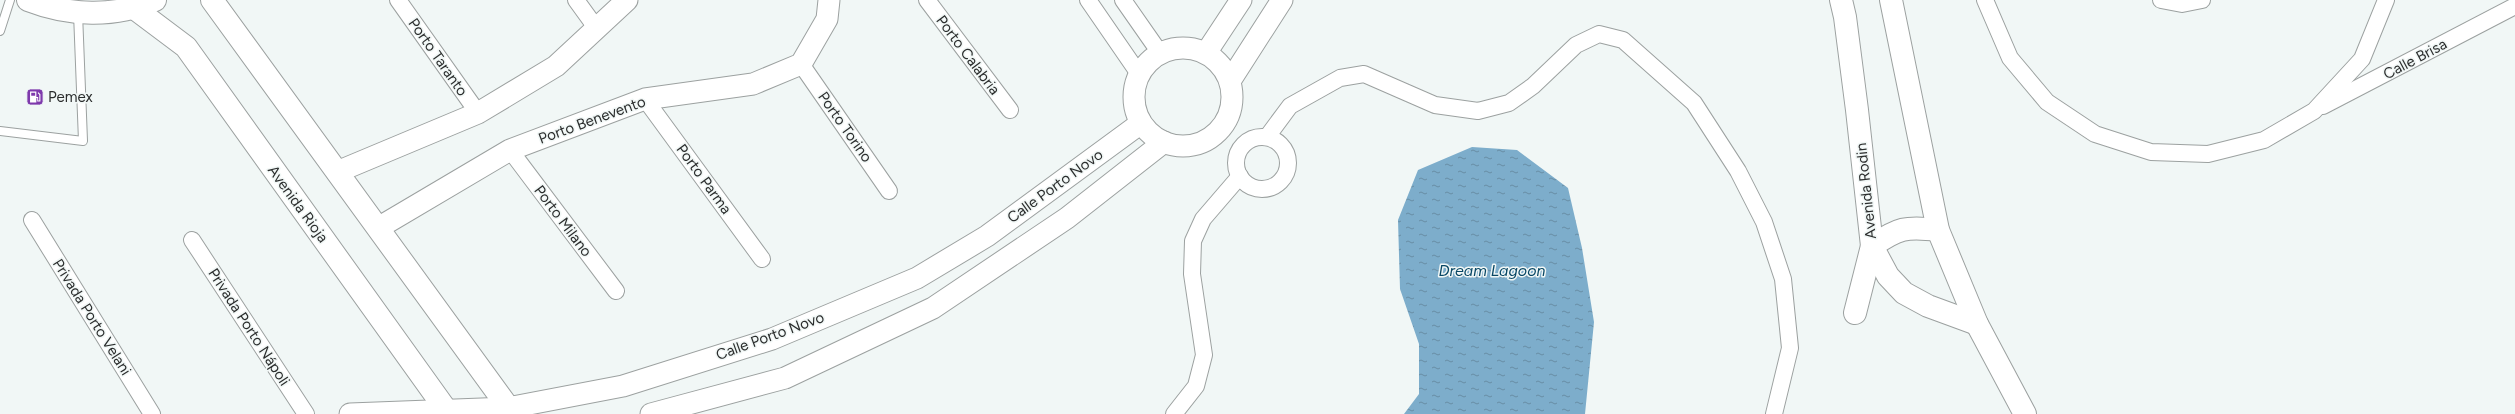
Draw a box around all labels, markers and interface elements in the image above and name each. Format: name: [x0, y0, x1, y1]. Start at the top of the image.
street label: Porto Calabria: [932, 12, 1004, 98]
street label: Porto Taranto: [405, 15, 472, 100]
street label: Calle Brisa: [2380, 35, 2450, 83]
fuel station icon: Pemex: [25, 87, 45, 107]
place label: Pemex: [48, 88, 93, 106]
street label: Porto Torino: [814, 88, 876, 166]
street label: Porto Benevento: [536, 92, 648, 148]
street label: Porto Parma: [673, 141, 735, 217]
street label: Avenida Rodin: [1852, 142, 1880, 240]
street label: Calle Porto Novo: [1004, 145, 1107, 227]
street label: Avenida Rioja: [264, 162, 332, 246]
street label: Porto Milano: [530, 182, 596, 260]
street label: Privada Porto Velani: [49, 256, 135, 378]
water label: Dream Lagoon: [1439, 261, 1545, 280]
street label: Privada Porto Nápoli: [204, 265, 294, 389]
street label: Calle Porto Novo: [713, 308, 827, 364]

